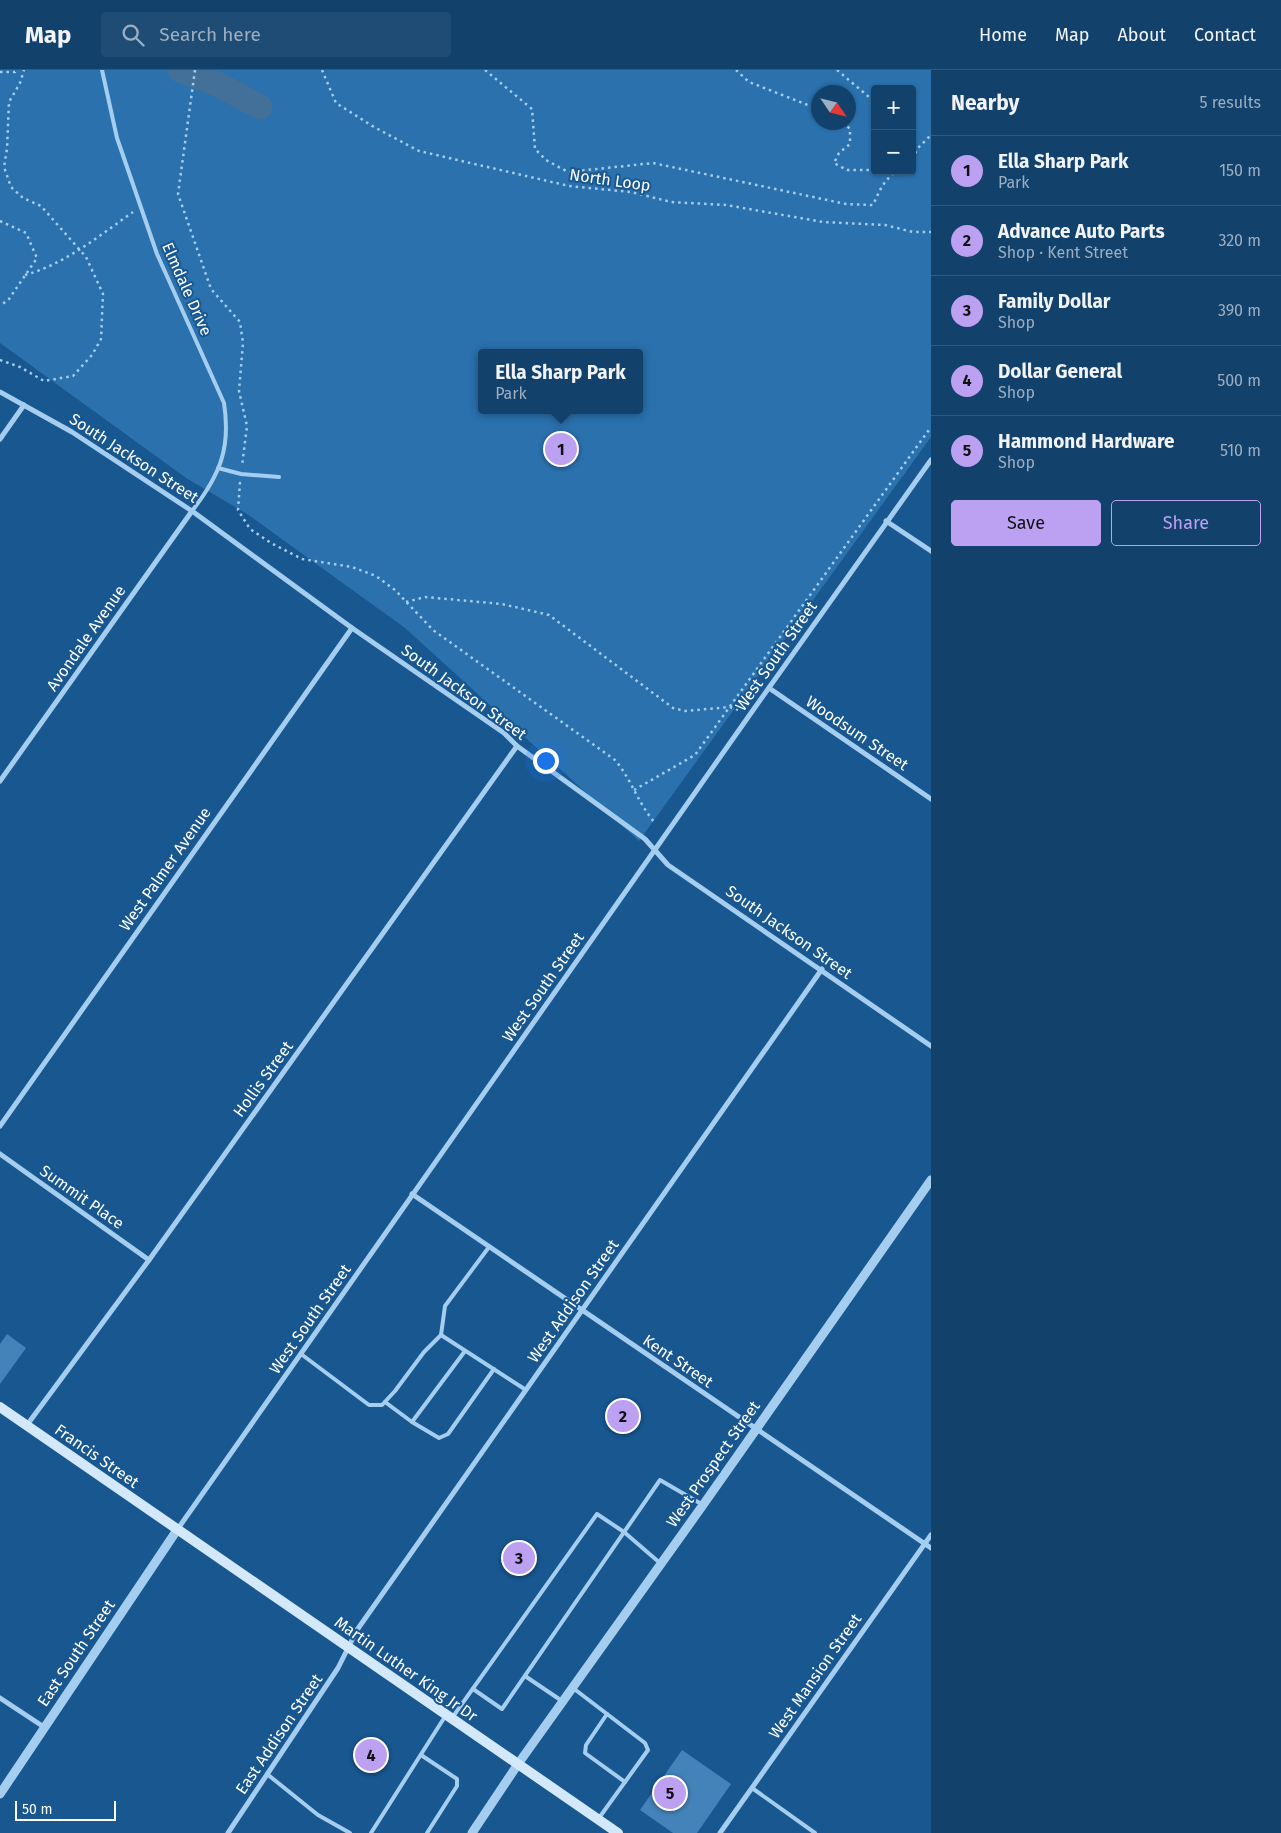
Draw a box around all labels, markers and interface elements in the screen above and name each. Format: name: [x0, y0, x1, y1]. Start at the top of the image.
search box: [101, 12, 451, 57]
text: Map: [25, 21, 71, 49]
icon: search: [119, 21, 147, 49]
text: Search here: [159, 23, 261, 46]
text: Home: [979, 24, 1027, 46]
text: Map: [1055, 24, 1089, 46]
text: About: [1117, 24, 1166, 46]
text: Contact: [1194, 24, 1256, 46]
north arrow: [811, 85, 856, 130]
map controls: [871, 85, 916, 175]
button: +: [871, 85, 916, 130]
text: Nearby: [951, 90, 1019, 116]
text: 5 results: [1200, 93, 1261, 112]
button: −: [871, 130, 916, 175]
text: Ella Sharp Park: [998, 150, 1129, 173]
text: 1: [963, 161, 971, 180]
text: 150 m: [1219, 161, 1261, 180]
street label: North Loop: [568, 165, 652, 195]
text: Park: [998, 173, 1030, 192]
text: Advance Auto Parts: [998, 220, 1165, 243]
text: 2: [963, 231, 971, 250]
text: 320 m: [1218, 231, 1261, 250]
street label: Elmdale Drive: [158, 239, 216, 339]
text: Shop · Kent Street: [998, 243, 1128, 262]
text: Family Dollar: [998, 290, 1110, 313]
text: 3: [963, 301, 971, 320]
text: 390 m: [1218, 301, 1261, 320]
text: Shop: [998, 313, 1035, 332]
popup: [478, 349, 643, 414]
text: Dollar General: [998, 360, 1122, 383]
text: Ella Sharp Park: [495, 361, 626, 384]
text: 4: [962, 371, 972, 390]
text: 500 m: [1217, 371, 1261, 390]
text: Shop: [998, 383, 1035, 402]
text: Park: [495, 384, 527, 403]
street label: South Jackson Street: [66, 409, 202, 507]
pin: 1: [545, 430, 577, 468]
text: Hammond Hardware: [998, 430, 1175, 453]
text: 5: [963, 441, 971, 460]
text: 510 m: [1220, 441, 1261, 460]
text: Shop: [998, 453, 1035, 472]
button: Save: [951, 500, 1101, 546]
button: Share: [1111, 500, 1261, 546]
street label: Avondale Avenue: [43, 582, 129, 694]
street label: West South Street: [731, 597, 821, 714]
street label: South Jackson Street: [398, 640, 530, 744]
street label: Woodsum Street: [802, 692, 912, 774]
your location: [533, 748, 559, 774]
street label: West Palmer Avenue: [115, 803, 215, 935]
street label: South Jackson Street: [722, 881, 856, 983]
street label: West South Street: [498, 928, 588, 1045]
street label: Hollis Street: [229, 1037, 297, 1121]
street label: Summit Place: [36, 1161, 128, 1233]
street label: West Addison Street: [523, 1236, 623, 1366]
street label: West South Street: [265, 1260, 355, 1377]
street label: Kent Street: [639, 1331, 717, 1392]
pin: 2: [607, 1397, 639, 1435]
street label: West Prospect Street: [662, 1397, 764, 1531]
street label: Francis Street: [51, 1420, 143, 1492]
pin: 3: [503, 1539, 535, 1577]
street label: East South Street: [33, 1596, 119, 1710]
street label: West Mansion Street: [765, 1610, 865, 1742]
street label: Martin Luther King Jr Dr: [331, 1612, 482, 1726]
street label: East Addison Street: [232, 1670, 326, 1798]
pin: 4: [355, 1736, 387, 1774]
pin: 5: [654, 1774, 686, 1812]
scale bar: [15, 1798, 116, 1821]
text: 50 m: [22, 1801, 53, 1818]

